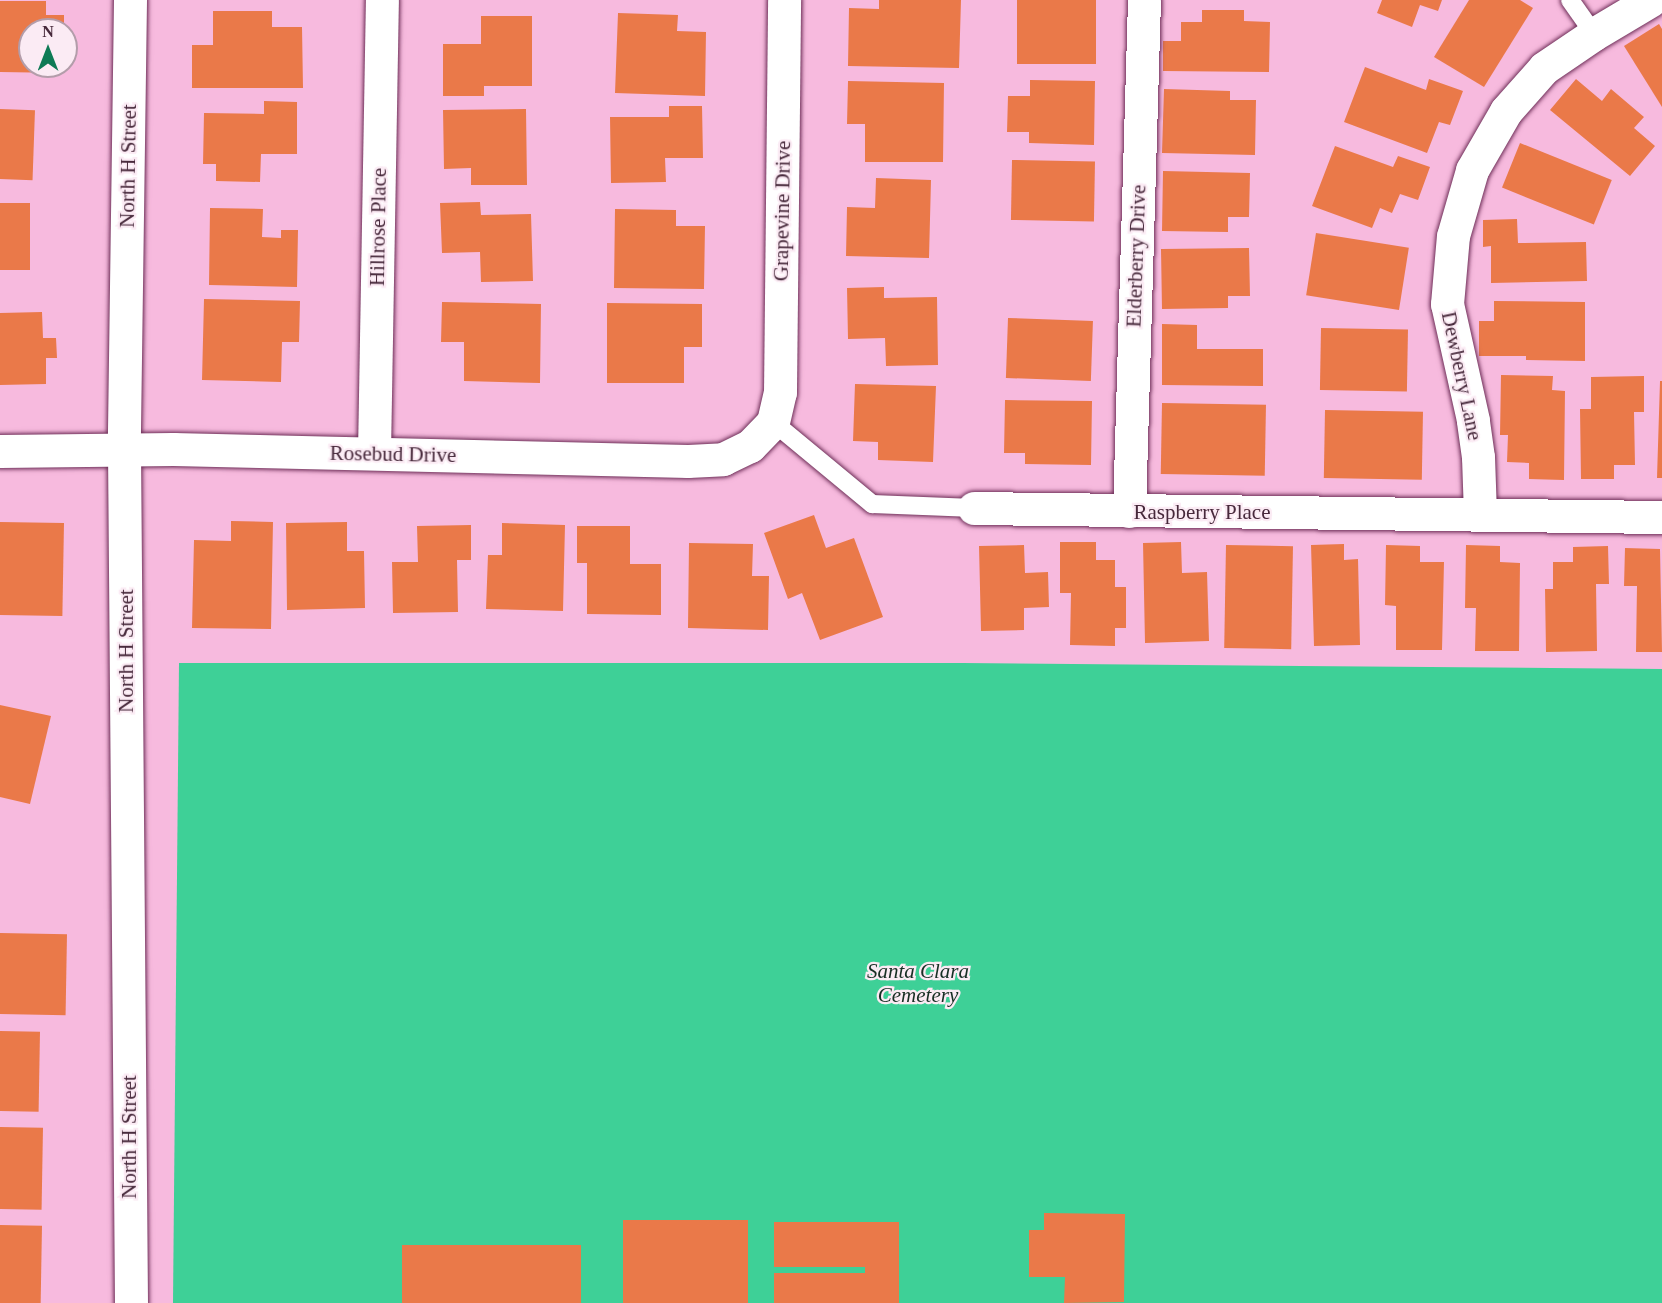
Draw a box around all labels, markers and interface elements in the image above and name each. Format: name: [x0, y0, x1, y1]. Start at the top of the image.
north arrow: [18, 18, 78, 78]
text: N: [42, 23, 54, 40]
street label: North H Street: [114, 104, 142, 228]
street label: Grapevine Drive: [768, 141, 796, 281]
street label: Hillrose Place: [364, 168, 392, 286]
street label: Elderberry Drive: [1121, 184, 1151, 328]
street label: Dewberry Lane: [1436, 309, 1488, 443]
street label: Rosebud Drive: [330, 440, 456, 468]
street label: Raspberry Place: [1133, 499, 1271, 525]
street label: North H Street: [113, 589, 139, 713]
park label: Santa Clara Cemetery: [867, 958, 969, 1008]
street label: North H Street: [116, 1075, 142, 1199]

